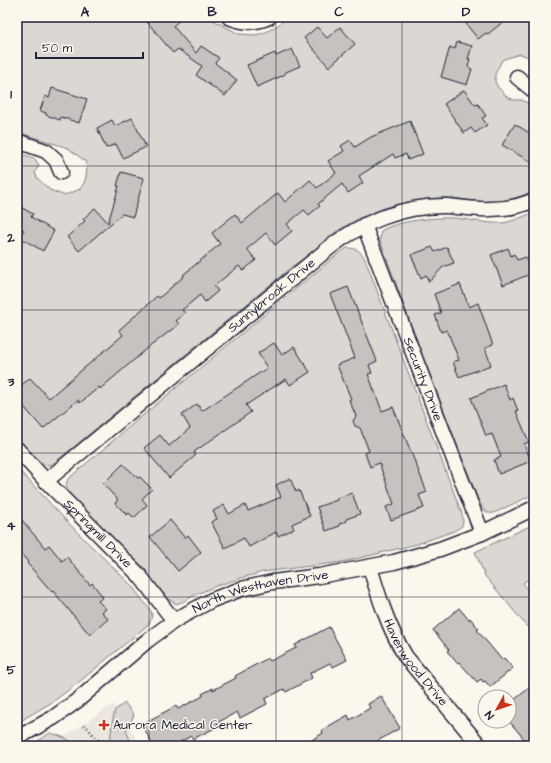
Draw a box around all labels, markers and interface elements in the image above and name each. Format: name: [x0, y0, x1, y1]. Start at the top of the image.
text: A: [81, 3, 90, 21]
text: B: [207, 3, 217, 21]
text: C: [334, 3, 344, 21]
text: D: [462, 3, 471, 21]
scale bar: [36, 34, 143, 60]
text: 50 m: [42, 40, 73, 57]
text: 1: [10, 85, 12, 103]
text: 2: [6, 229, 15, 247]
street label: Sunnybrook Drive: [224, 254, 319, 337]
street label: Security Drive: [399, 335, 447, 424]
text: 3: [7, 373, 15, 391]
street label: Springmill Drive: [60, 495, 136, 572]
text: 4: [7, 517, 16, 535]
street label: North Westhaven Drive: [189, 565, 330, 618]
street label: Havenwood Drive: [379, 616, 452, 710]
text: 5: [6, 661, 16, 679]
north arrow: [477, 689, 517, 729]
text: N: [482, 708, 498, 723]
place label: Aurora Medical Center: [113, 716, 252, 734]
marker: Aurora Medical Center: [98, 719, 110, 731]

